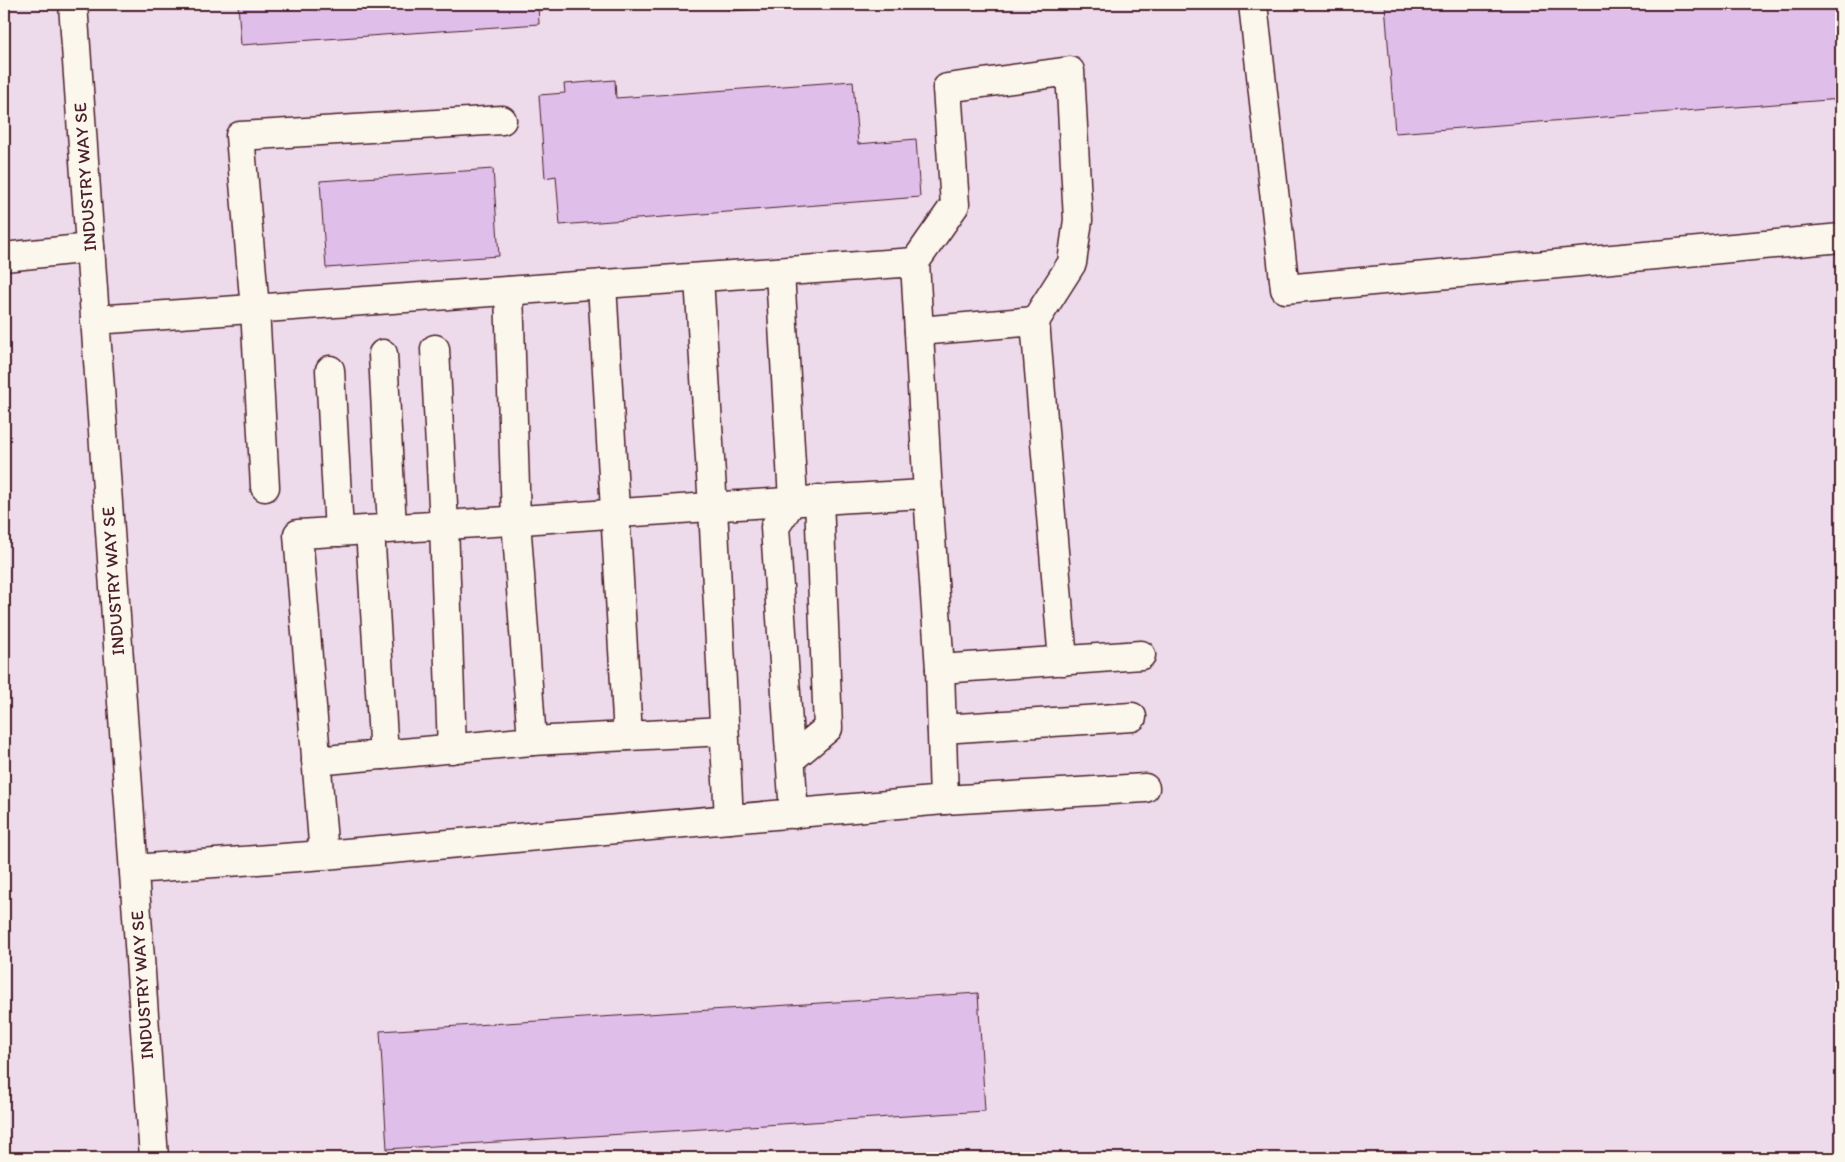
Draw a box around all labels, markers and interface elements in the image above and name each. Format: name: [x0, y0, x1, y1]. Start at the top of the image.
street label: INDUSTRY WAY SE: [69, 102, 101, 252]
street label: INDUSTRY WAY SE: [97, 506, 129, 656]
street label: INDUSTRY WAY SE: [126, 910, 158, 1060]

